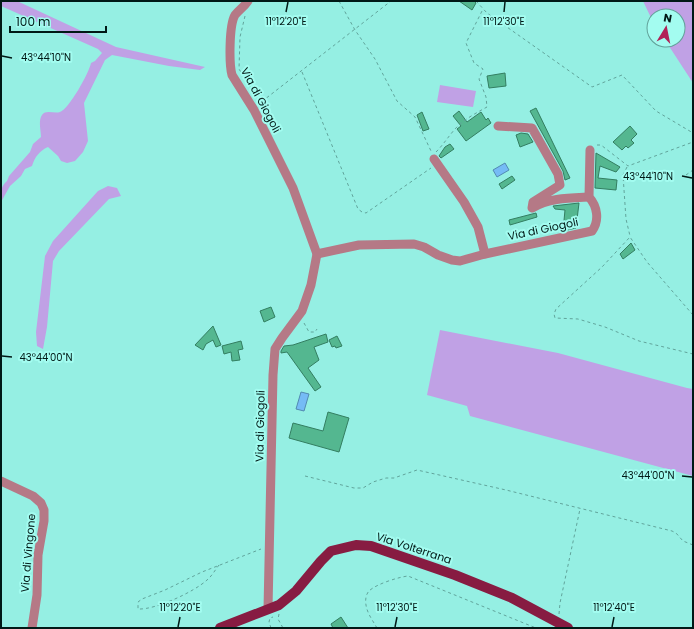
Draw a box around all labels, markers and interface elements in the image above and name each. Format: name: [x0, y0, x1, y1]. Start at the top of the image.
scale bar: [10, 8, 106, 34]
north arrow: [646, 8, 686, 48]
text: N: [662, 10, 673, 27]
text: 100 m: [16, 13, 50, 30]
text: 11°12'20"E: [265, 14, 307, 29]
text: 11°12'30"E: [483, 14, 525, 29]
text: 43°44'10"N: [21, 50, 71, 65]
street label: Via di Giogoli: [237, 65, 285, 136]
text: 43°44'10"N: [623, 169, 673, 184]
street label: Via di Giogoli: [506, 214, 580, 244]
text: 43°44'00"N: [20, 350, 72, 365]
street label: Via di Giogoli: [251, 390, 269, 462]
text: 43°44'00"N: [622, 468, 674, 483]
street label: Via di Vingone: [17, 513, 39, 593]
street label: Via Volterrana: [374, 528, 454, 568]
text: 11°12'20"E: [159, 600, 201, 615]
text: 11°12'30"E: [376, 600, 418, 615]
text: 11°12'40"E: [593, 600, 635, 615]

